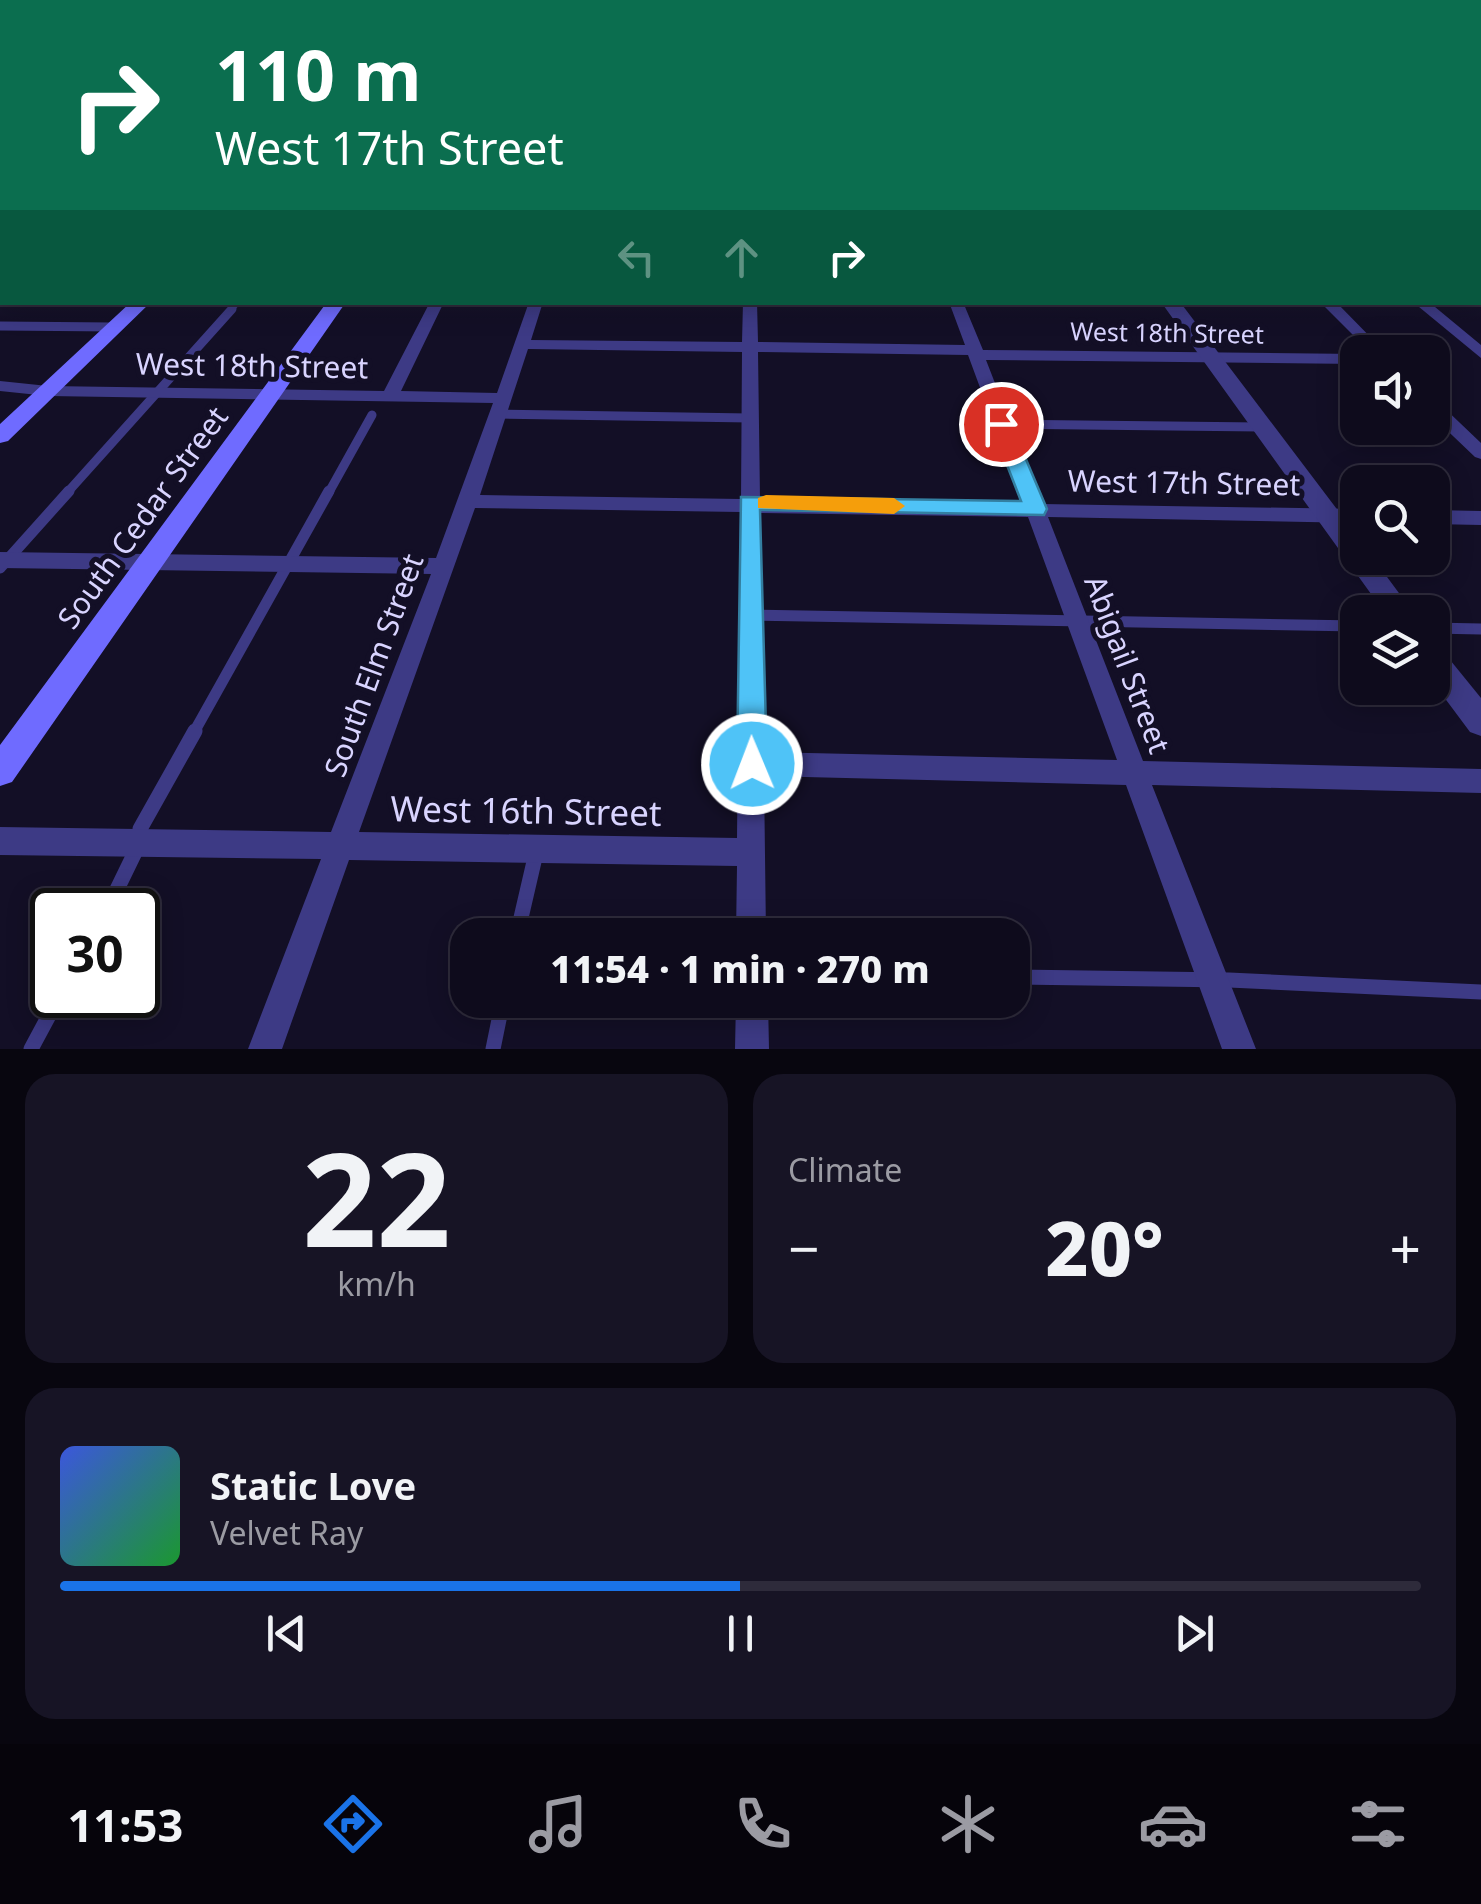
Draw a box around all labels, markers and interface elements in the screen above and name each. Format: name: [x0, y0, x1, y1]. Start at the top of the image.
text: 110 m: [215, 26, 422, 122]
icon: right: [50, 40, 180, 170]
text: West 17th Street: [215, 117, 564, 178]
icon: left: [609, 230, 664, 285]
icon: ahead: [714, 230, 769, 285]
icon: right: [819, 230, 874, 285]
street label: West 18th Street: [1070, 313, 1264, 351]
map controls: [1340, 335, 1450, 705]
button: sound: [1340, 335, 1450, 445]
street label: West 18th Street: [135, 342, 369, 388]
pin: [959, 382, 1044, 467]
street label: South Cedar Street: [47, 397, 237, 636]
icon: arrive: [974, 397, 1029, 452]
street label: West 17th Street: [1067, 459, 1301, 505]
button: search: [1340, 465, 1450, 575]
street label: South Elm Street: [314, 548, 432, 782]
street label: Abigail Street: [1075, 569, 1181, 759]
button: layers: [1340, 595, 1450, 705]
position arrow: [700, 712, 804, 816]
street label: West 16th Street: [390, 784, 662, 836]
speed limit sign: 30: [30, 888, 160, 1018]
text: 11:54 · 1 min · 270 m: [550, 942, 930, 994]
text: 22: [302, 1108, 451, 1285]
text: Climate: [788, 1148, 902, 1191]
text: 20°: [1045, 1196, 1164, 1298]
text: −: [788, 1210, 819, 1285]
text: +: [1390, 1210, 1421, 1285]
text: km/h: [337, 1262, 416, 1305]
text: Static Love: [210, 1459, 416, 1511]
text: Velvet Ray: [210, 1511, 363, 1554]
icon: previous: [259, 1606, 314, 1661]
icon: pause: [713, 1606, 768, 1661]
icon: next: [1167, 1606, 1222, 1661]
icon: directions: [318, 1789, 388, 1859]
icon: music: [523, 1789, 593, 1859]
icon: phone: [728, 1789, 798, 1859]
icon: climate: [933, 1789, 1003, 1859]
icon: car: [1138, 1789, 1208, 1859]
icon: filters: [1343, 1789, 1413, 1859]
text: 11:53: [68, 1794, 183, 1855]

